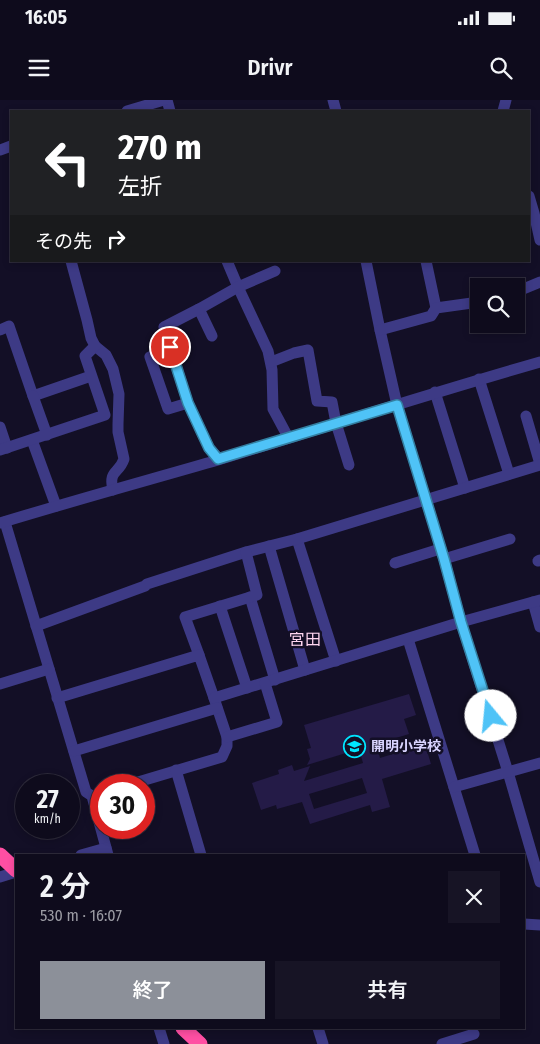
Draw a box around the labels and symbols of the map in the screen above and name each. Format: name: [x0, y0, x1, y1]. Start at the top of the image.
pin: [149, 326, 191, 368]
district label: 宮田: [289, 630, 321, 649]
position arrow: [464, 689, 516, 741]
school or university icon: 開明小学校: [343, 734, 367, 758]
place label: 開明小学校: [371, 738, 441, 755]
speed limit sign: 30: [90, 774, 155, 839]

